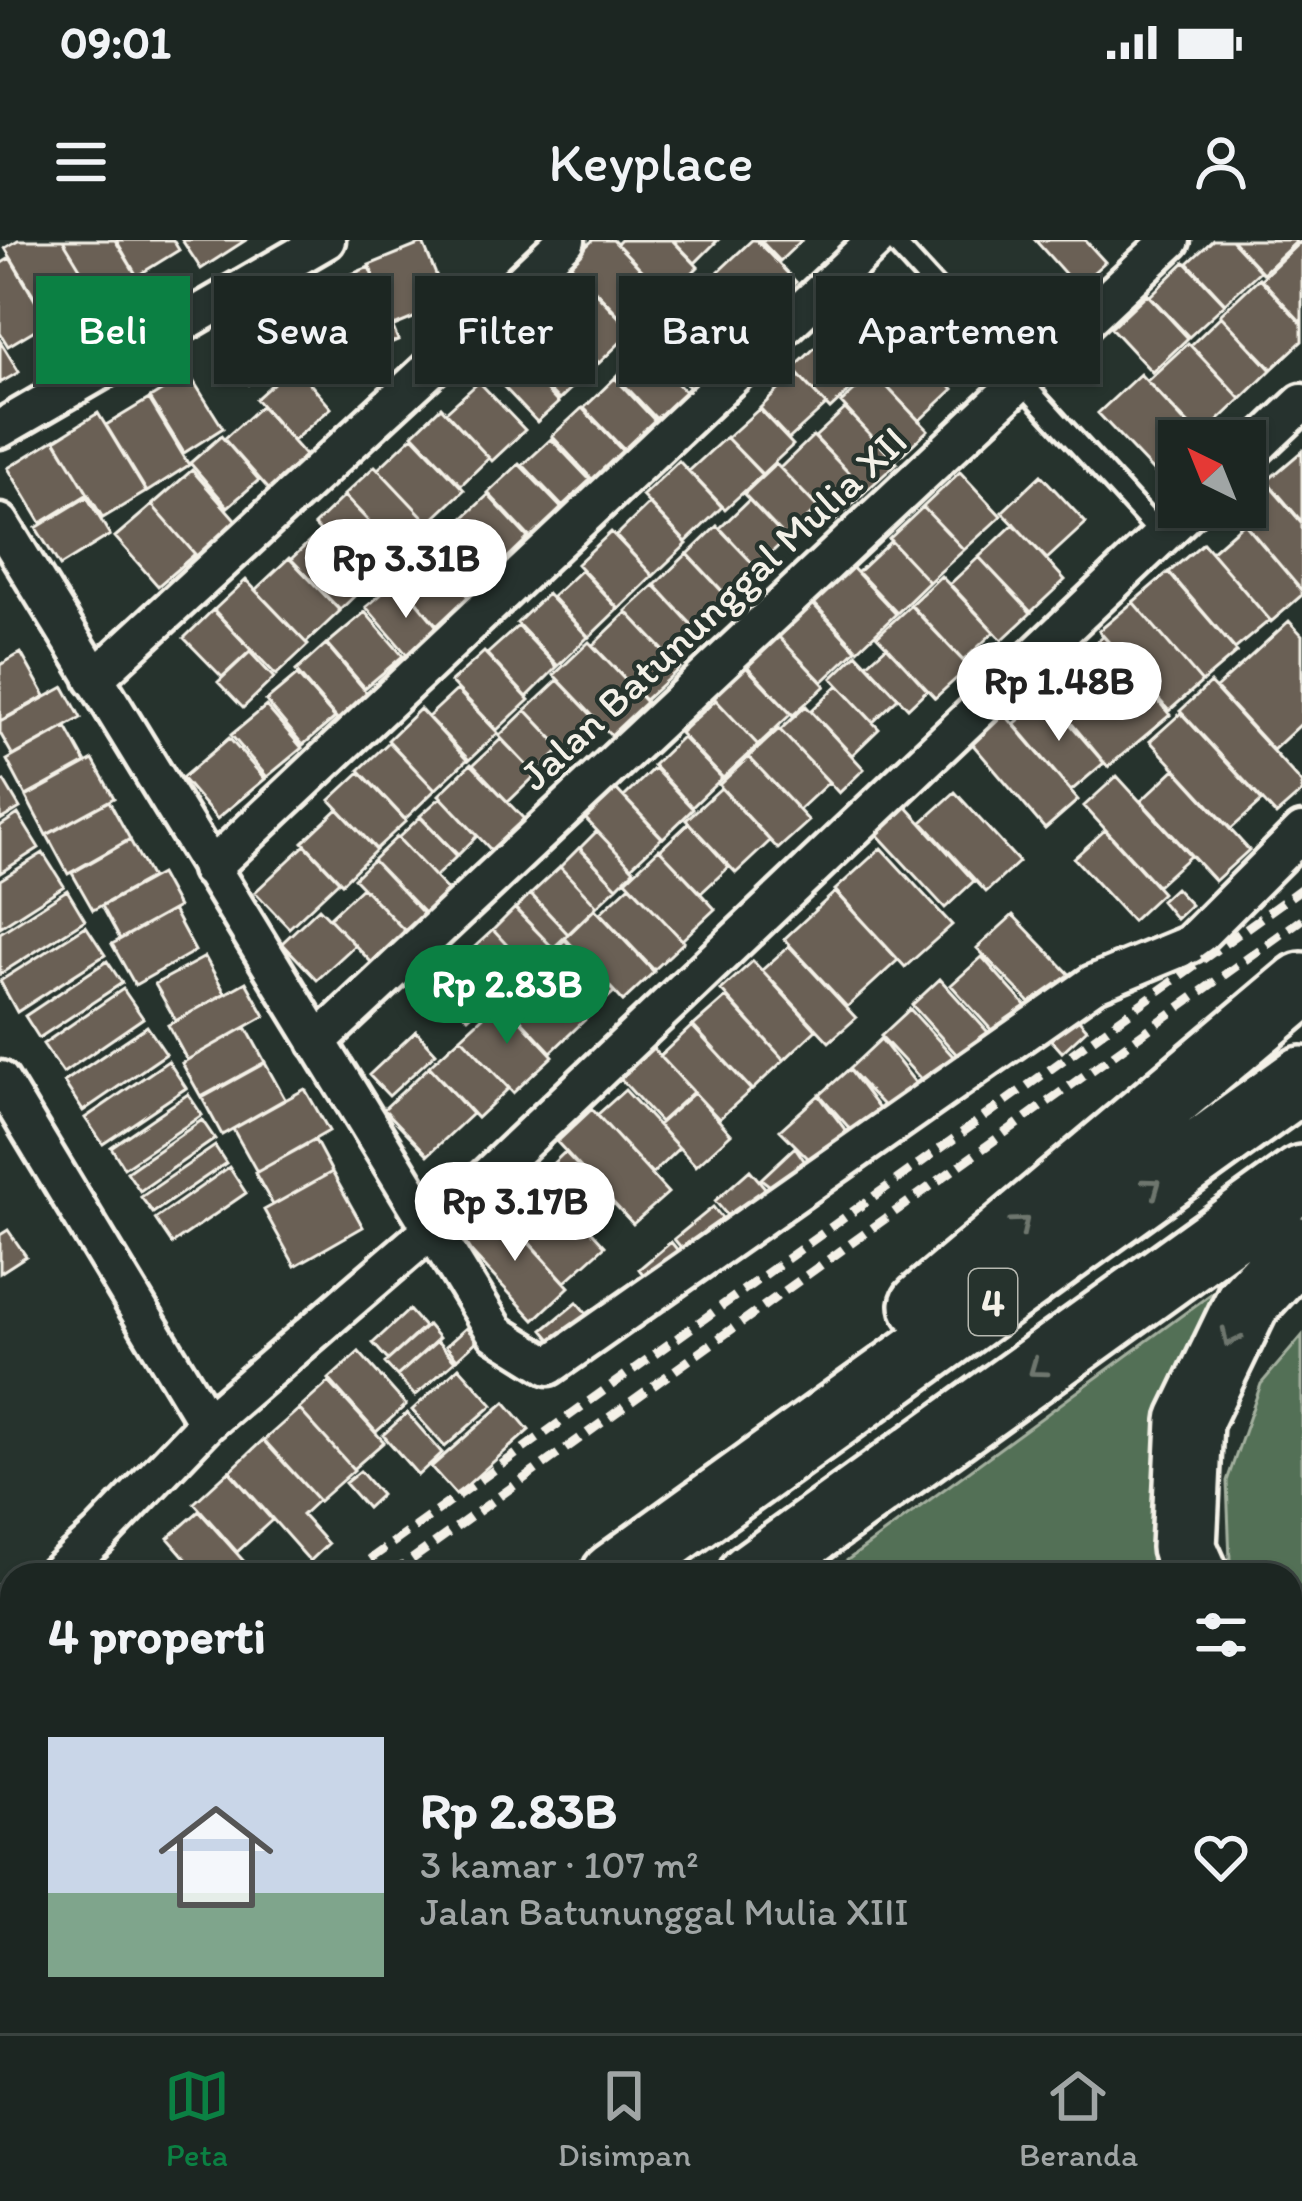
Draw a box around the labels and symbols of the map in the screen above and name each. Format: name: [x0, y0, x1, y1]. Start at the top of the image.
street label: Jalan Batununggal Mulia XII: [509, 415, 917, 801]
north arrow: [1158, 420, 1266, 528]
pin: Rp 3.31B: [282, 519, 530, 621]
pin: Rp 1.48B: [935, 642, 1183, 744]
pin: Rp 2.83B: [383, 945, 631, 1047]
pin: Rp 3.17B: [391, 1162, 639, 1264]
one-way arrow: [1140, 1179, 1161, 1201]
one-way arrow: [1007, 1216, 1029, 1238]
road number: 4: [969, 1269, 1017, 1335]
one-way arrow: [1221, 1326, 1244, 1347]
one-way arrow: [1029, 1355, 1050, 1377]

